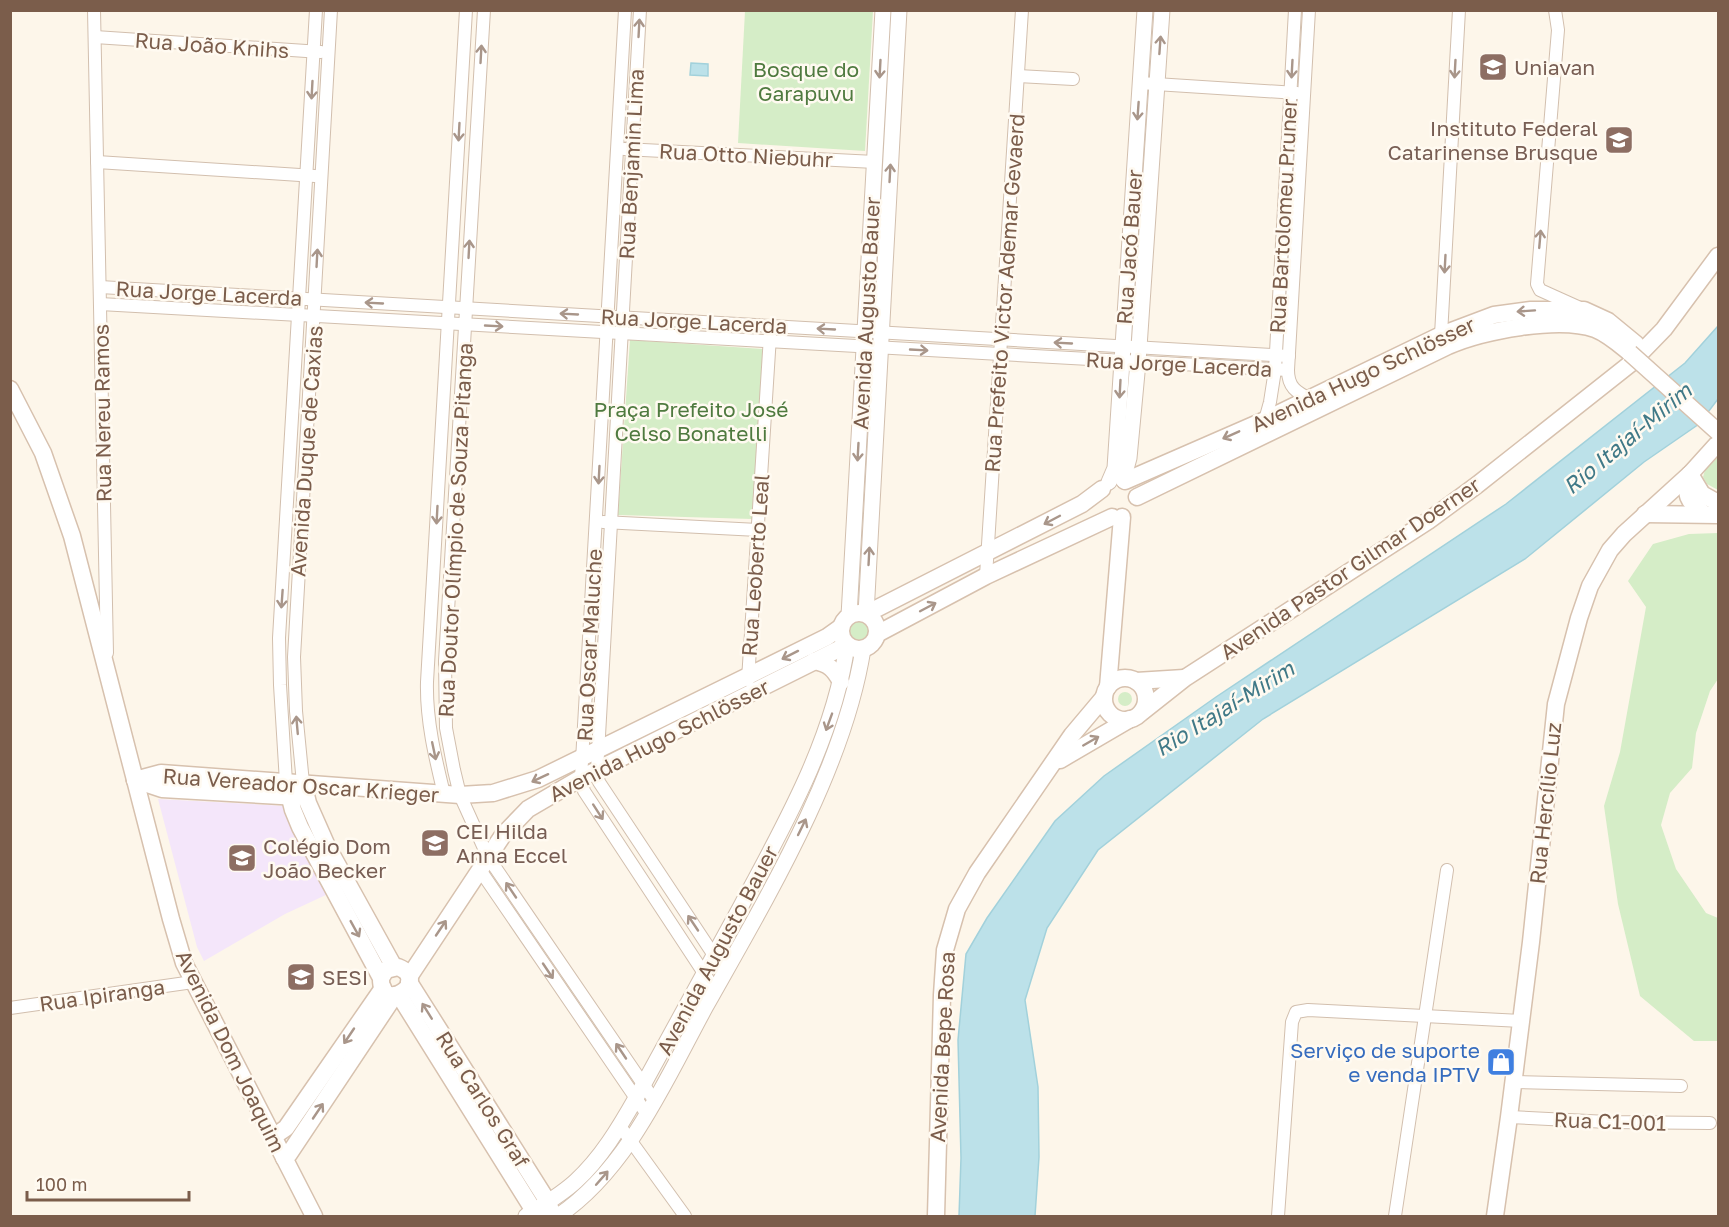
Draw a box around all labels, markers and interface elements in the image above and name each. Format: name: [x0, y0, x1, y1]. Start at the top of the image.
one-way arrow: [634, 19, 645, 38]
street label: Rua João Knihs: [134, 27, 290, 63]
one-way arrow: [1154, 36, 1165, 56]
one-way arrow: [476, 45, 487, 65]
school or university icon: Uniavan: [1477, 51, 1509, 83]
place label: Uniavan: [1514, 54, 1595, 80]
park label: Bosque do Garapuvu: [753, 56, 859, 106]
one-way arrow: [874, 58, 885, 78]
one-way arrow: [1286, 58, 1297, 78]
one-way arrow: [1450, 58, 1461, 78]
street label: Rua Benjamin Lima: [613, 68, 649, 260]
one-way arrow: [306, 79, 317, 99]
street label: Rua Bartolomeu Pruner: [1264, 98, 1302, 334]
one-way arrow: [1133, 100, 1144, 120]
street label: Rua Prefeito Victor Ademar Gevaerd: [978, 113, 1030, 473]
place label: Instituto Federal Catarinense Brusque: [1388, 115, 1598, 165]
one-way arrow: [454, 121, 465, 141]
school or university icon: Instituto Federal Catarinense Brusque: [1603, 124, 1635, 156]
street label: Rua Otto Niebuhr: [658, 137, 834, 173]
one-way arrow: [884, 163, 895, 183]
street label: Rua Jacó Bauer: [1111, 169, 1147, 325]
street label: Avenida Augusto Bauer: [847, 196, 885, 430]
one-way arrow: [1535, 229, 1546, 249]
one-way arrow: [464, 239, 475, 259]
one-way arrow: [312, 248, 323, 268]
one-way arrow: [1439, 253, 1450, 273]
street label: Rua Jorge Lacerda: [115, 275, 303, 311]
one-way arrow: [364, 297, 384, 308]
street label: Rua Jorge Lacerda: [600, 303, 788, 339]
one-way arrow: [1516, 306, 1536, 317]
one-way arrow: [559, 308, 579, 319]
street label: Avenida Hugo Schlösser: [1247, 311, 1479, 437]
one-way arrow: [484, 321, 503, 332]
one-way arrow: [817, 323, 837, 334]
street label: Rua Nereu Ramos: [87, 324, 117, 502]
street label: Avenida Duque de Caxias: [284, 324, 328, 578]
one-way arrow: [1053, 337, 1073, 348]
street label: Rua Doutor Olímpio de Souza Pitanga: [432, 342, 478, 718]
one-way arrow: [909, 344, 929, 355]
street label: Rua Jorge Lacerda: [1085, 346, 1273, 382]
water label: Rio Itajaí-Mirim: [1557, 376, 1698, 499]
one-way arrow: [1115, 379, 1126, 399]
park label: Praça Prefeito José Celso Bonatelli: [594, 396, 788, 446]
one-way arrow: [1223, 430, 1241, 441]
one-way arrow: [853, 442, 864, 462]
one-way arrow: [593, 464, 604, 484]
street label: Avenida Pastor Gilmar Doerner: [1215, 471, 1485, 665]
street label: Rua Leoberto Leal: [736, 473, 774, 657]
one-way arrow: [431, 505, 442, 525]
one-way arrow: [1044, 514, 1061, 526]
one-way arrow: [864, 546, 875, 566]
street label: Rua Oscar Maluche: [571, 548, 607, 742]
one-way arrow: [276, 589, 287, 608]
one-way arrow: [919, 601, 937, 612]
one-way arrow: [781, 650, 799, 661]
water label: Rio Itajaí-Mirim: [1149, 654, 1300, 762]
street label: Avenida Hugo Schlösser: [544, 673, 774, 807]
one-way arrow: [822, 712, 833, 731]
one-way arrow: [291, 715, 302, 735]
street label: Rua Hercílio Luz: [1524, 721, 1566, 885]
one-way arrow: [1082, 735, 1099, 747]
one-way arrow: [429, 741, 440, 761]
street label: Rua Vereador Oscar Krieger: [162, 762, 440, 808]
one-way arrow: [531, 773, 549, 785]
one-way arrow: [591, 803, 604, 820]
place label: CEI Hilda Anna Eccel: [456, 818, 567, 868]
one-way arrow: [796, 818, 808, 836]
school or university icon: CEI Hilda Anna Eccel: [419, 827, 451, 859]
place label: Colégio Dom João Becker: [263, 833, 391, 883]
street label: Avenida Augusto Bauer: [651, 841, 783, 1059]
school or university icon: Colégio Dom João Becker: [226, 842, 258, 874]
one-way arrow: [505, 883, 517, 899]
one-way arrow: [687, 915, 699, 932]
one-way arrow: [350, 920, 361, 938]
one-way arrow: [435, 921, 447, 937]
street label: Avenida Dom Joaquim: [171, 946, 291, 1156]
street label: Avenida Bepe Rosa: [924, 951, 960, 1143]
school or university icon: SESI: [285, 961, 317, 993]
one-way arrow: [542, 962, 554, 978]
place label: SESI: [322, 964, 368, 990]
street label: Rua Ipiranga: [38, 973, 166, 1017]
one-way arrow: [421, 1003, 433, 1020]
street label: Rua Carlos Graf: [431, 1026, 535, 1172]
one-way arrow: [343, 1027, 356, 1044]
place label: Serviço de suporte e venda IPTV: [1290, 1037, 1480, 1087]
one-way arrow: [615, 1044, 627, 1060]
shop icon: Serviço de suporte e venda IPTV: [1485, 1046, 1517, 1078]
one-way arrow: [312, 1103, 324, 1120]
street label: Rua C1-001: [1553, 1106, 1667, 1136]
scale bar: [27, 1164, 189, 1202]
one-way arrow: [595, 1171, 609, 1186]
text: 100 m: [36, 1173, 87, 1195]

